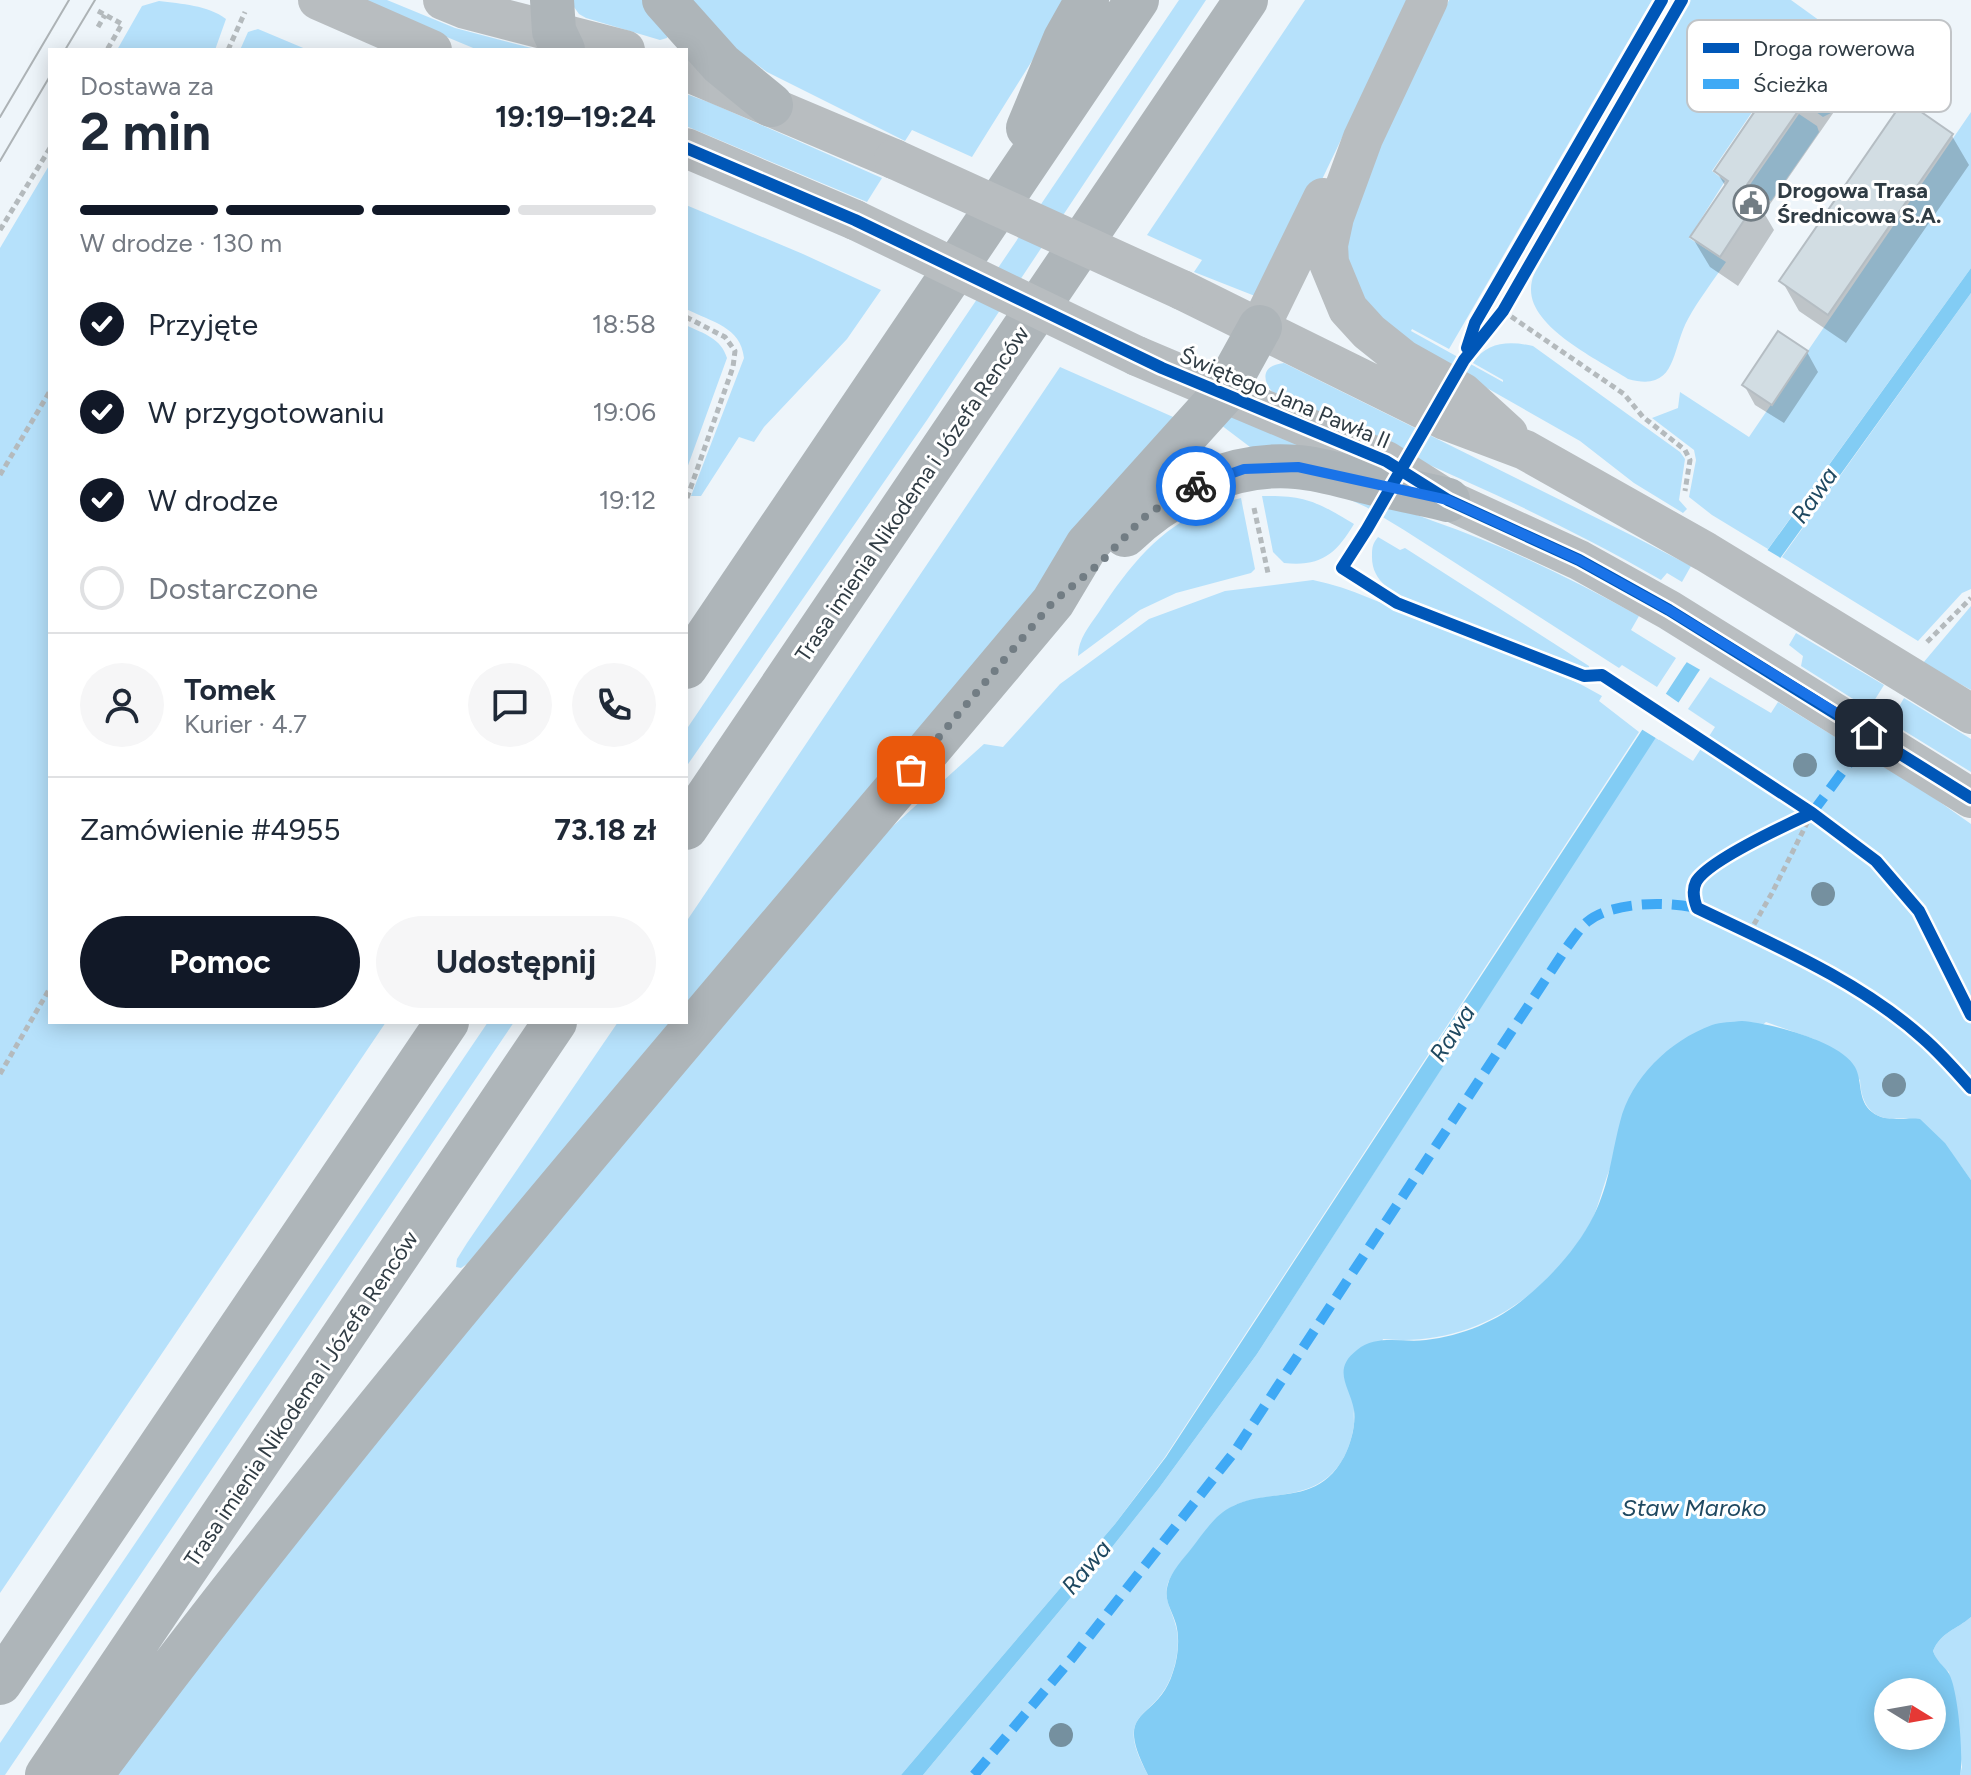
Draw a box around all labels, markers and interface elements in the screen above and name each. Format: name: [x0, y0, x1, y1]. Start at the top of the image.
legend: [1687, 20, 1951, 112]
text: Droga rowerowa: [1753, 35, 1915, 62]
text: Dostawa za: [80, 70, 214, 102]
text: Ścieżka: [1753, 71, 1828, 98]
text: 19:19–19:24: [495, 98, 656, 135]
text: 2 min: [80, 101, 211, 163]
place label: Drogowa Trasa Średnicowa S.A.: [1777, 177, 1942, 229]
public building icon: Drogowa Trasa Średnicowa S.A.: [1732, 184, 1770, 222]
text: W drodze · 130 m: [80, 227, 282, 259]
icon: check: [80, 302, 124, 346]
text: Przyjęte: [148, 306, 258, 343]
text: 18:58: [592, 308, 656, 340]
street label: Trasa imienia Nikodema i Józefa Renców: [789, 320, 1035, 667]
street label: Świętego Jana Pawła II: [1176, 341, 1394, 455]
icon: check: [80, 390, 124, 434]
text: W przygotowaniu: [148, 394, 384, 431]
text: 19:06: [593, 396, 656, 428]
courier: [1156, 446, 1236, 526]
water label: Rawa: [1784, 461, 1844, 529]
icon: bike: [1174, 464, 1218, 508]
icon: check: [80, 478, 124, 522]
text: W drodze: [148, 482, 278, 519]
text: 19:12: [599, 484, 656, 516]
text: Dostarczone: [148, 570, 318, 607]
button: person: [80, 663, 164, 747]
button: chat: [468, 663, 552, 747]
button: phone: [572, 663, 656, 747]
text: Tomek: [184, 671, 276, 708]
pin: [1835, 699, 1903, 767]
text: Kurier · 4.7: [184, 708, 307, 740]
icon: home: [1847, 711, 1891, 755]
pin: [877, 736, 945, 804]
icon: bag: [889, 748, 933, 792]
text: Zamówienie #4955: [80, 811, 340, 848]
text: 73.18 zł: [554, 811, 656, 848]
button: Pomoc: [80, 916, 360, 1008]
button: Udostępnij: [376, 916, 656, 1008]
water label: Rawa: [1423, 999, 1481, 1067]
street label: Trasa imienia Nikodema i Józefa Renców: [178, 1225, 424, 1572]
water label: Staw Maroko: [1622, 1493, 1766, 1522]
water label: Rawa: [1055, 1534, 1117, 1600]
north arrow: [1874, 1678, 1946, 1750]
map controls: [1874, 1678, 1946, 1750]

